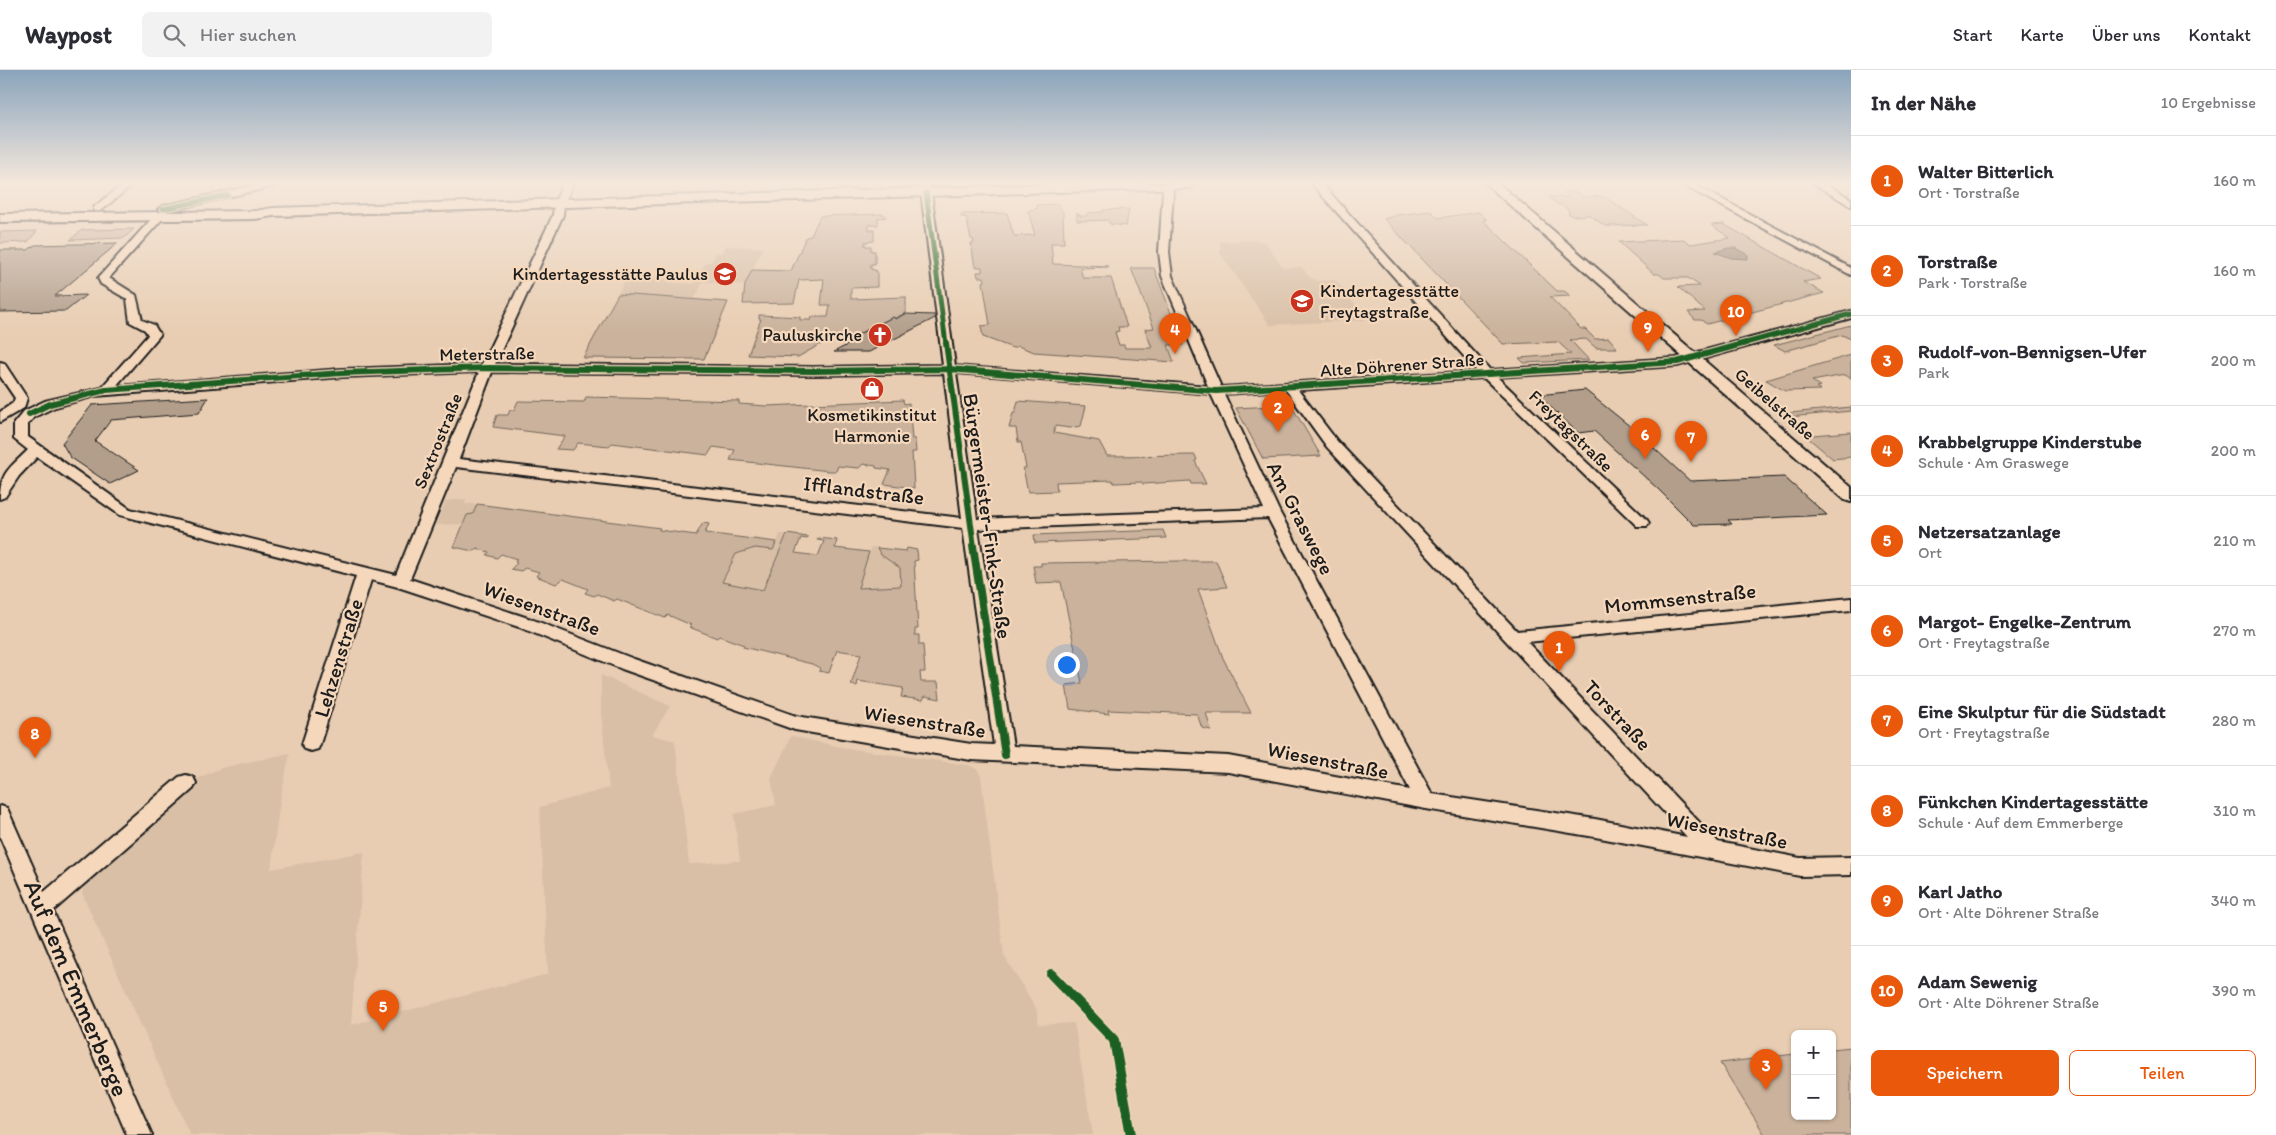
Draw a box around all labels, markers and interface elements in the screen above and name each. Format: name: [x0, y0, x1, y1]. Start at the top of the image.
search box: [142, 12, 492, 57]
text: Waypost: [25, 20, 112, 49]
icon: search: [160, 21, 188, 49]
text: Hier suchen: [200, 23, 296, 46]
text: Start: [1953, 24, 1992, 46]
text: Karte: [2020, 24, 2064, 46]
text: Über uns: [2092, 24, 2161, 46]
text: Kontakt: [2189, 24, 2251, 46]
text: In der Nähe: [1871, 90, 1976, 115]
text: 10 Ergebnisse: [2161, 93, 2256, 112]
text: Walter Bitterlich: [1918, 160, 2053, 183]
text: 1: [1883, 171, 1891, 190]
text: 160 m: [2213, 171, 2256, 190]
text: Ort · Torstraße: [1918, 183, 2020, 202]
text: Torstraße: [1918, 250, 1997, 273]
school or university icon: Kindertagesstätte Paulus: [712, 261, 738, 287]
text: 2: [1883, 261, 1891, 280]
text: 160 m: [2213, 261, 2256, 280]
place label: Kindertagesstätte Paulus: [512, 263, 708, 285]
text: Park · Torstraße: [1918, 273, 2027, 292]
place label: Kindertagesstätte Freytagstraße: [1320, 280, 1459, 323]
school or university icon: Kindertagesstätte Freytagstraße: [1289, 288, 1315, 314]
pin: 10: [1720, 295, 1752, 336]
pin: 9: [1632, 311, 1664, 352]
pin: 4: [1159, 313, 1191, 354]
church icon: Pauluskirche: [867, 322, 893, 348]
place label: Pauluskirche: [763, 324, 862, 346]
text: Rudolf-von-Bennigsen-Ufer: [1918, 340, 2146, 363]
street label: Meterstraße: [439, 342, 535, 366]
street label: Alte Döhrener Straße: [1319, 348, 1485, 382]
text: 3: [1883, 351, 1891, 370]
text: 200 m: [2211, 351, 2256, 370]
street label: Geibelstraße: [1730, 363, 1820, 445]
text: Park: [1918, 363, 1949, 382]
shop icon: Kosmetikinstitut Harmonie: [859, 376, 885, 402]
street label: Freytagstraße: [1524, 385, 1618, 477]
street label: Sextrostraße: [409, 390, 467, 492]
pin: 2: [1262, 391, 1294, 432]
street label: Bürgermeister-Fink-Straße: [958, 392, 1018, 640]
place label: Kosmetikinstitut Harmonie: [807, 404, 937, 447]
pin: 6: [1629, 418, 1661, 459]
pin: 7: [1675, 421, 1707, 462]
text: Krabbelgruppe Kinderstube: [1918, 430, 2142, 453]
text: 4: [1882, 441, 1892, 460]
text: 200 m: [2211, 441, 2256, 460]
text: Schule · Am Graswege: [1918, 453, 2069, 472]
street label: Am Graswege: [1262, 457, 1340, 579]
street label: Ifflandstraße: [802, 470, 926, 510]
text: Netzersatzanlage: [1918, 520, 2061, 543]
text: 5: [1883, 531, 1891, 550]
text: 210 m: [2213, 531, 2256, 550]
text: Ort: [1918, 543, 1942, 562]
street label: Wiesenstraße: [480, 575, 604, 641]
street label: Mommsenstraße: [1603, 578, 1757, 618]
street label: Lehzenstraße: [308, 596, 368, 720]
text: Margot- Engelke-Zentrum: [1918, 610, 2131, 633]
text: 6: [1883, 621, 1891, 640]
text: 270 m: [2213, 621, 2256, 640]
pin: 1: [1543, 631, 1575, 672]
text: Ort · Freytagstraße: [1918, 633, 2050, 652]
your location: [1054, 652, 1080, 678]
street label: Torstraße: [1579, 674, 1657, 756]
street label: Wiesenstraße: [862, 699, 988, 743]
text: Eine Skulptur für die Südstadt: [1918, 700, 2166, 723]
text: 7: [1883, 711, 1891, 730]
text: 280 m: [2212, 711, 2256, 730]
pin: 8: [19, 717, 51, 758]
text: Ort · Freytagstraße: [1918, 723, 2050, 742]
street label: Wiesenstraße: [1265, 736, 1391, 784]
text: Fünkchen Kindertagesstätte: [1918, 790, 2148, 813]
text: 8: [1883, 801, 1891, 820]
text: 310 m: [2213, 801, 2256, 820]
street label: Wiesenstraße: [1664, 806, 1790, 854]
text: Schule · Auf dem Emmerberge: [1918, 813, 2123, 832]
street label: Auf dem Emmerberge: [18, 875, 136, 1101]
text: Karl Jatho: [1918, 880, 2002, 903]
text: 9: [1883, 891, 1891, 910]
text: 340 m: [2211, 891, 2256, 910]
text: Ort · Alte Döhrener Straße: [1918, 903, 2099, 922]
text: Adam Sewenig: [1918, 970, 2037, 993]
text: 10: [1878, 981, 1896, 1000]
text: 390 m: [2212, 981, 2256, 1000]
pin: 5: [367, 990, 399, 1031]
text: Ort · Alte Döhrener Straße: [1918, 993, 2099, 1012]
map controls: [1791, 1030, 1836, 1120]
button: +: [1791, 1030, 1836, 1075]
pin: 3: [1750, 1049, 1782, 1090]
button: Speichern: [1871, 1050, 2059, 1096]
button: Teilen: [2069, 1050, 2256, 1096]
button: −: [1791, 1075, 1836, 1120]

